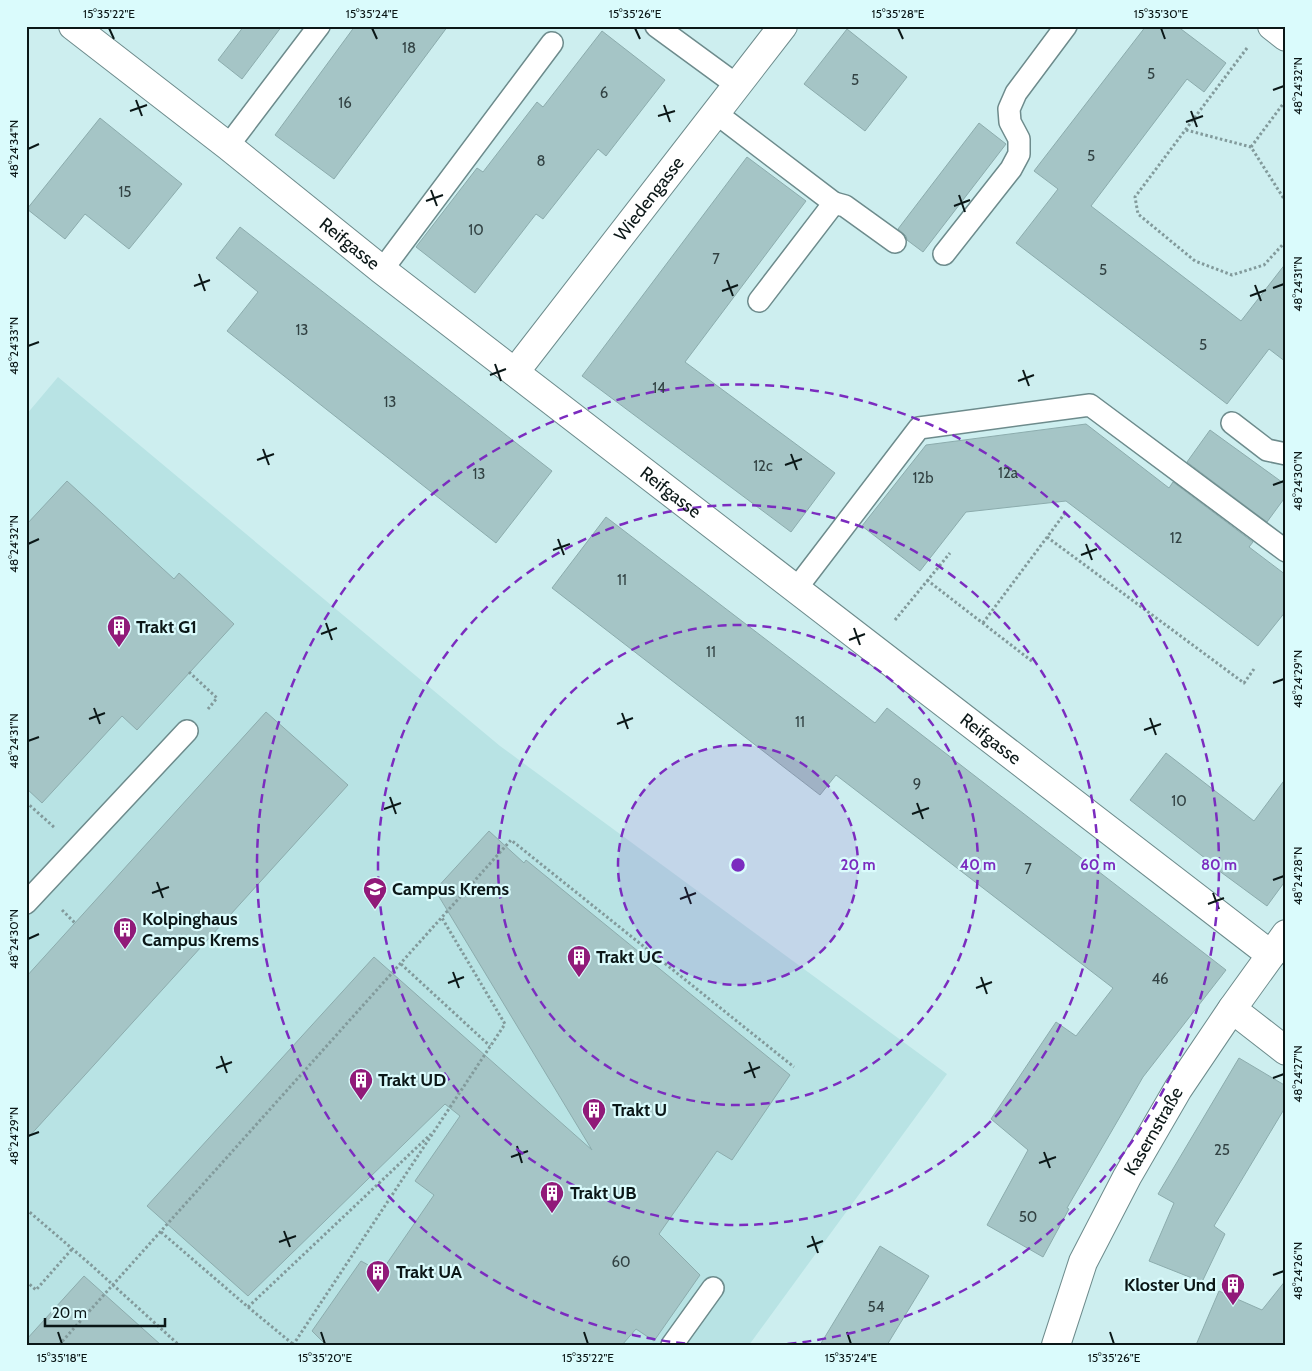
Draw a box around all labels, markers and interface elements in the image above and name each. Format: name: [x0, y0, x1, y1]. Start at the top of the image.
text: 15°35'22"E: [83, 6, 135, 21]
text: 15°35'24"E: [346, 6, 399, 21]
text: 15°35'26"E: [609, 6, 662, 21]
text: 15°35'28"E: [871, 6, 925, 21]
text: 15°35'30"E: [1134, 6, 1189, 21]
house number: 18: [402, 39, 416, 57]
text: 48°24'32"N: [1290, 57, 1305, 115]
house number: 5: [1147, 65, 1155, 83]
house number: 5: [851, 71, 859, 89]
house number: 6: [600, 84, 608, 102]
house number: 16: [338, 94, 352, 112]
text: 48°24'34"N: [6, 120, 21, 178]
house number: 5: [1087, 147, 1095, 165]
house number: 8: [536, 152, 546, 170]
street label: Wiedengasse: [609, 152, 689, 246]
house number: 15: [118, 183, 132, 201]
street label: Reifgasse: [315, 213, 384, 275]
house number: 10: [468, 221, 484, 239]
house number: 7: [712, 250, 720, 268]
text: 48°24'31"N: [1290, 256, 1305, 312]
house number: 5: [1099, 261, 1107, 279]
text: 48°24'33"N: [6, 317, 21, 375]
house number: 13: [295, 321, 309, 339]
house number: 5: [1199, 336, 1207, 354]
house number: 14: [652, 379, 666, 397]
house number: 13: [383, 393, 397, 411]
text: 48°24'30"N: [1290, 451, 1305, 511]
house number: 12c: [753, 457, 773, 475]
street label: Reifgasse: [636, 462, 705, 523]
house number: 12a: [998, 464, 1019, 482]
house number: 13: [472, 465, 486, 483]
house number: 12b: [912, 469, 934, 487]
text: 48°24'32"N: [6, 515, 21, 573]
house number: 12: [1170, 529, 1183, 547]
house number: 11: [617, 571, 627, 589]
building icon: Trakt G1: [106, 614, 132, 648]
place label: Trakt G1: [136, 616, 197, 638]
house number: 11: [706, 643, 716, 661]
text: 48°24'29"N: [1290, 650, 1305, 708]
street label: Reifgasse: [956, 708, 1025, 769]
text: 48°24'31"N: [6, 713, 21, 769]
house number: 11: [795, 713, 805, 731]
house number: 9: [913, 775, 921, 793]
house number: 10: [1171, 792, 1187, 810]
text: 48°24'28"N: [1290, 847, 1305, 905]
centre of rings: [729, 856, 747, 874]
text: 20 m: [841, 856, 875, 874]
text: 40 m: [960, 856, 996, 874]
text: 60 m: [1080, 856, 1116, 874]
text: 80 m: [1201, 856, 1237, 874]
house number: 7: [1024, 860, 1032, 878]
school or university icon: Campus Krems: [362, 876, 388, 910]
place label: Campus Krems: [392, 878, 509, 900]
place label: Kolpinghaus Campus Krems: [142, 908, 259, 951]
text: 48°24'30"N: [6, 909, 21, 969]
building icon: Kolpinghaus Campus Krems: [112, 916, 138, 950]
building icon: Trakt UC: [566, 944, 592, 978]
place label: Trakt UC: [596, 946, 662, 968]
house number: 46: [1151, 970, 1169, 988]
text: 48°24'27"N: [1290, 1045, 1305, 1103]
building icon: Trakt UD: [348, 1067, 374, 1101]
place label: Trakt UD: [378, 1069, 446, 1091]
street label: Kasernstraße: [1119, 1083, 1188, 1179]
building icon: Trakt U: [581, 1097, 607, 1131]
place label: Trakt U: [612, 1099, 667, 1121]
text: 48°24'29"N: [6, 1107, 21, 1165]
house number: 25: [1214, 1141, 1230, 1159]
building icon: Trakt UB: [539, 1180, 565, 1214]
place label: Trakt UB: [570, 1182, 636, 1204]
house number: 50: [1019, 1208, 1037, 1226]
text: 48°24'26"N: [1290, 1242, 1305, 1300]
house number: 60: [612, 1253, 631, 1271]
building icon: Trakt UA: [365, 1259, 391, 1293]
place label: Trakt UA: [396, 1261, 463, 1283]
building icon: Kloster Und: [1220, 1272, 1246, 1306]
place label: Kloster Und: [1124, 1274, 1216, 1296]
scale bar: [45, 1296, 165, 1328]
house number: 54: [868, 1298, 885, 1316]
text: 20 m: [52, 1304, 87, 1322]
text: 15°35'18"E: [37, 1350, 88, 1365]
text: 15°35'20"E: [298, 1350, 352, 1365]
text: 15°35'22"E: [562, 1350, 614, 1365]
text: 15°35'24"E: [825, 1350, 878, 1365]
text: 15°35'26"E: [1088, 1350, 1141, 1365]

